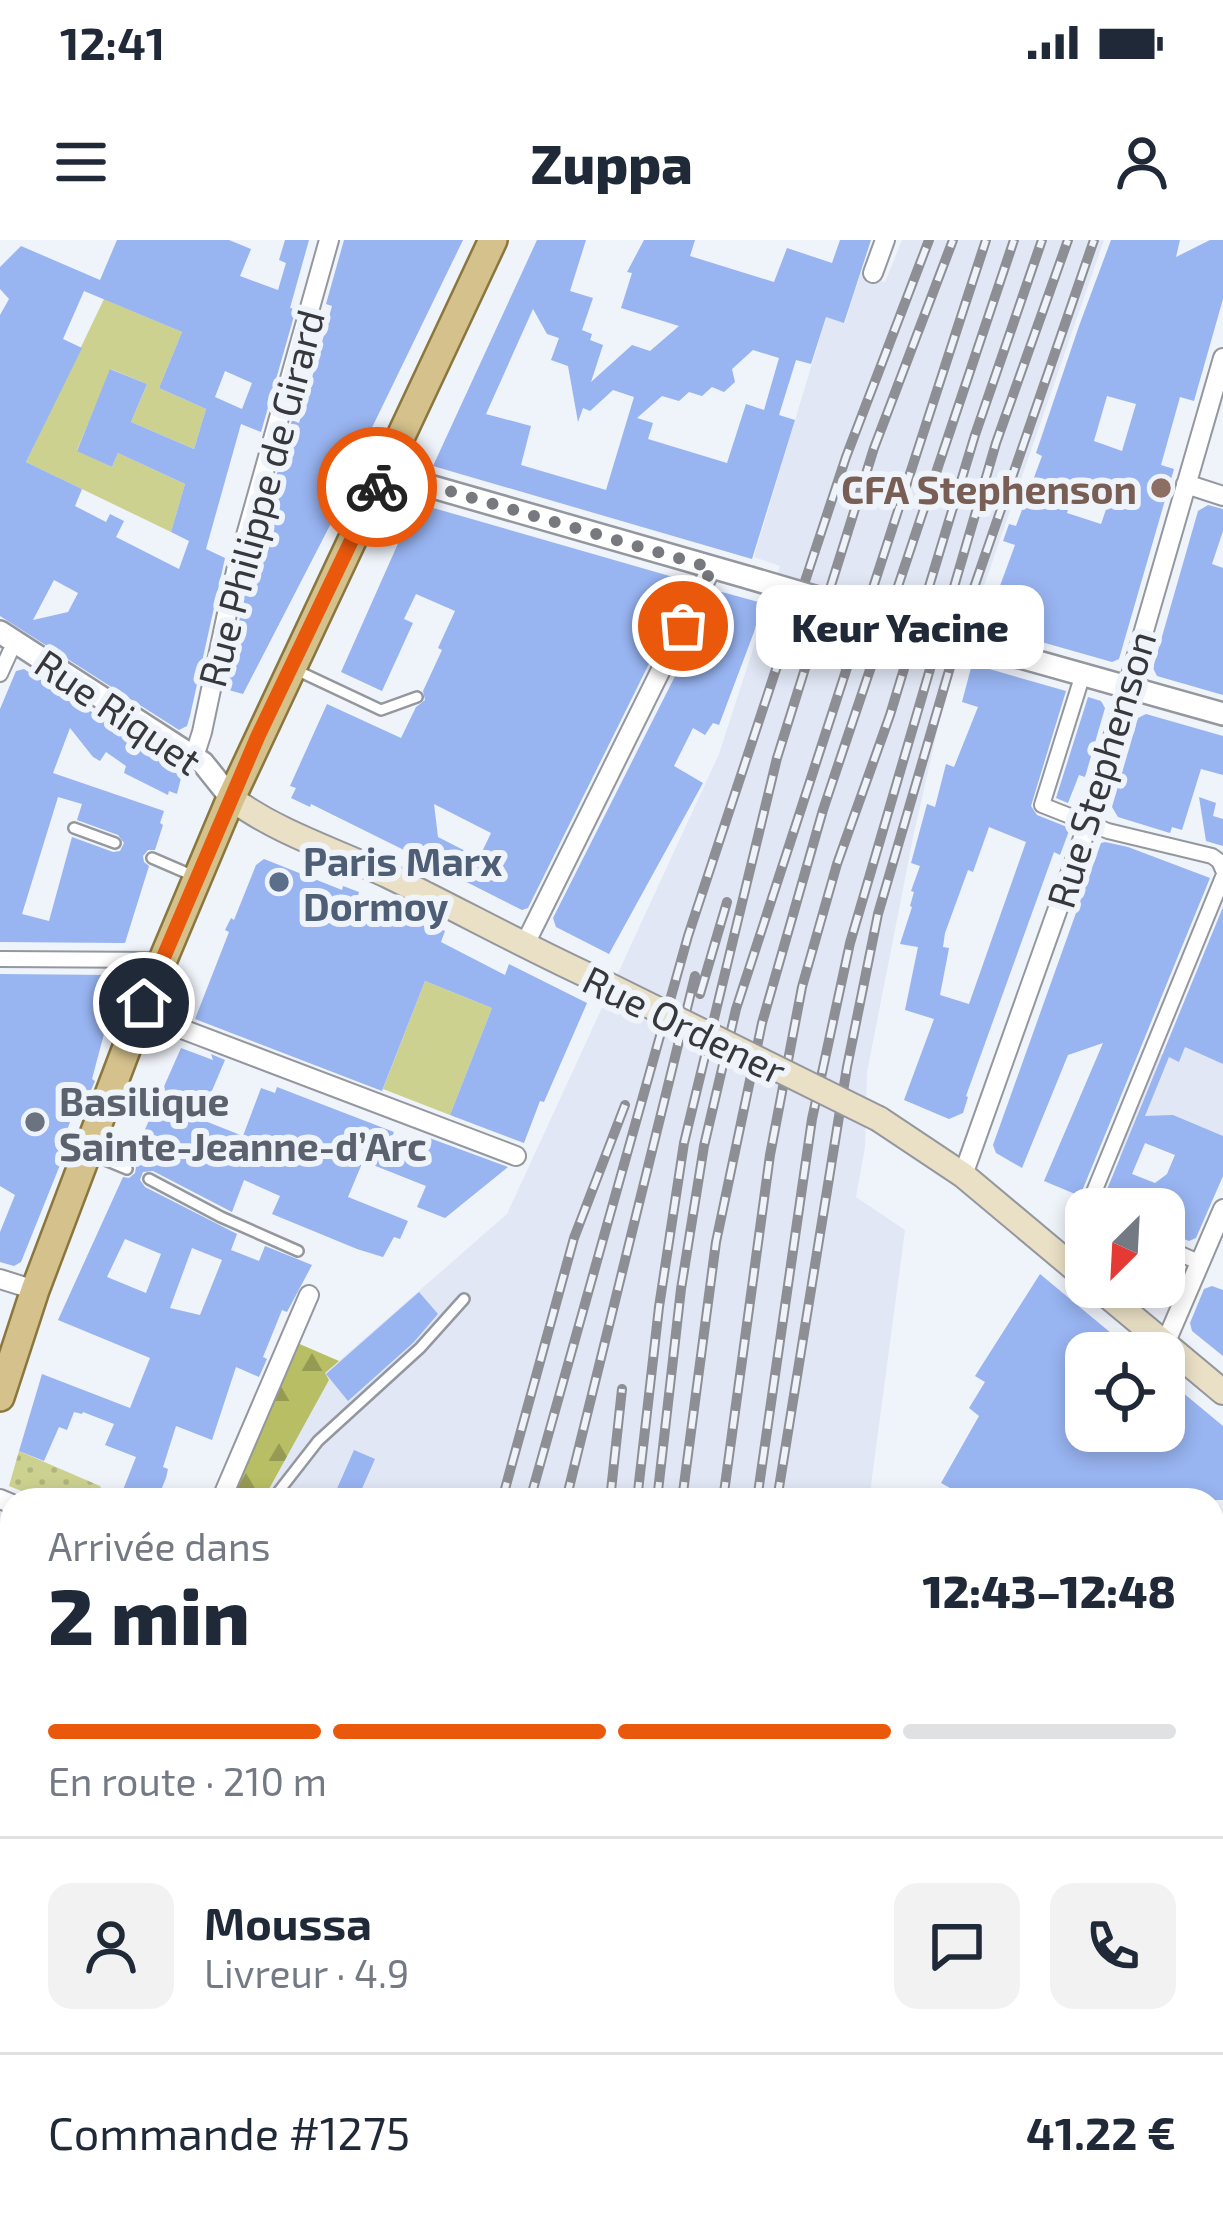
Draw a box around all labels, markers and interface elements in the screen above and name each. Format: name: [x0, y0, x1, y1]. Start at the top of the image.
text: 12:41: [60, 15, 165, 69]
icon: menu: [48, 129, 114, 195]
icon: person: [1109, 129, 1175, 195]
text: Zuppa: [530, 130, 693, 195]
street label: Rue Philippe de Girard: [187, 304, 333, 692]
courier: [317, 427, 437, 547]
icon: bike: [344, 454, 410, 520]
place label: CFA Stephenson: [841, 465, 1137, 512]
marker: CFA Stephenson: [1148, 475, 1174, 501]
pin: [632, 575, 734, 677]
callout: Keur Yacine: [755, 584, 1043, 668]
icon: bag: [650, 593, 716, 659]
text: Keur Yacine: [791, 603, 1009, 650]
street label: Rue Stephenson: [1036, 625, 1164, 913]
street label: Rue Riquet: [27, 638, 211, 784]
place label: Paris Marx Dormoy: [303, 837, 502, 930]
marker: Paris Marx Dormoy: [266, 869, 292, 895]
pin: [93, 952, 195, 1054]
street label: Rue Ordener: [576, 955, 794, 1093]
icon: home: [111, 970, 177, 1036]
place label: Basilique Sainte-Jeanne-d’Arc: [59, 1077, 427, 1169]
marker: Basilique Sainte-Jeanne-d’Arc: [22, 1109, 48, 1135]
north arrow: [1065, 1188, 1185, 1308]
map controls: [1065, 1188, 1185, 1452]
button: locate: [1065, 1332, 1185, 1452]
text: Arrivée dans: [48, 1522, 270, 1569]
text: 12:43–12:48: [922, 1563, 1176, 1617]
text: 2 min: [48, 1567, 250, 1661]
text: En route · 210 m: [48, 1757, 327, 1804]
button: person: [48, 1883, 174, 2009]
button: chat: [894, 1883, 1020, 2009]
button: phone: [1050, 1883, 1176, 2009]
text: Moussa: [204, 1895, 372, 1949]
text: Livreur · 4.9: [204, 1949, 409, 1996]
text: Commande #1275: [48, 2105, 410, 2159]
text: 41.22 €: [1026, 2105, 1176, 2159]

